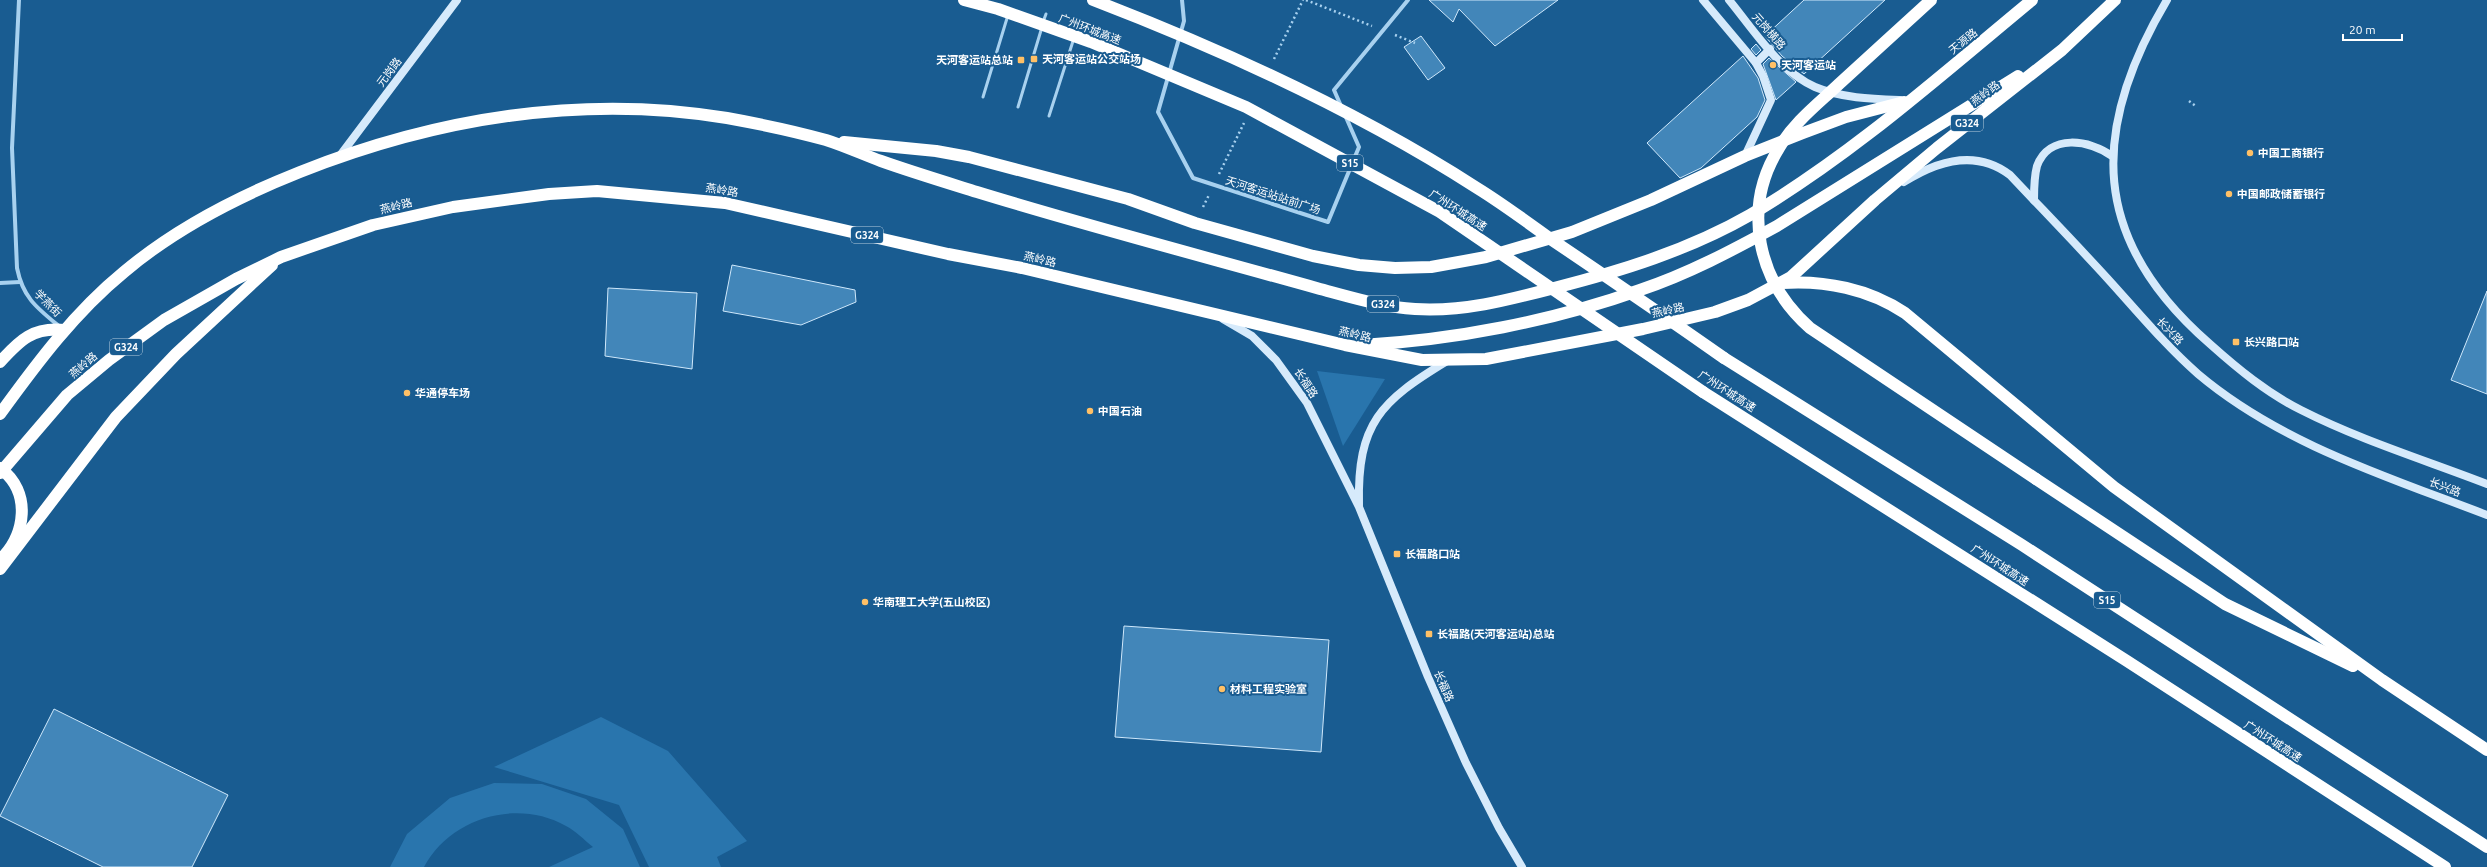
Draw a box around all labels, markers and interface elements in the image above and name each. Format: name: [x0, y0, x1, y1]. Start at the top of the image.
street label: 元岗横路: [1750, 10, 1788, 52]
street label: 广州环城高速: [1057, 12, 1123, 46]
scale bar: [2343, 16, 2402, 42]
text: 20 m: [2349, 23, 2376, 36]
street label: 天源路: [1946, 26, 1980, 56]
place label: 天河客运站公交站场: [1042, 53, 1141, 65]
place label: 天河客运站总站: [936, 54, 1013, 66]
marker: 天河客运站公交站场: [1029, 54, 1039, 64]
street label: 元岗路: [374, 55, 404, 89]
marker: 天河客运站总站: [1016, 55, 1026, 65]
place label: 天河客运站: [1781, 59, 1836, 71]
marker: 天河客运站: [1768, 60, 1778, 70]
street label: 燕岭路: [1968, 78, 2002, 108]
road number: G324: [1951, 115, 1983, 131]
place label: 中国工商银行: [2258, 147, 2324, 159]
marker: 中国工商银行: [2245, 148, 2255, 158]
road number: S15: [1337, 155, 1363, 171]
street label: 天河客运站站前广场: [1224, 174, 1322, 216]
street label: 燕岭路: [705, 181, 739, 199]
street label: 广州环城高速: [1427, 187, 1489, 233]
place label: 中国邮政储蓄银行: [2237, 188, 2325, 200]
marker: 中国邮政储蓄银行: [2224, 189, 2234, 199]
street label: 燕岭路: [379, 196, 413, 216]
road number: G324: [851, 227, 883, 243]
street label: 燕岭路: [1023, 249, 1057, 269]
street label: 学燕街: [32, 287, 64, 319]
road number: G324: [1367, 296, 1399, 312]
street label: 燕岭路: [1651, 300, 1685, 320]
street label: 长兴路: [2154, 315, 2186, 347]
street label: 燕岭路: [1338, 324, 1372, 344]
place label: 长兴路口站: [2244, 336, 2299, 348]
marker: 长兴路口站: [2231, 337, 2241, 347]
road number: G324: [110, 339, 142, 355]
street label: 燕岭路: [67, 350, 99, 380]
street label: 长福路: [1292, 366, 1320, 400]
street label: 广州环城高速: [1696, 368, 1758, 414]
place label: 华通停车场: [415, 387, 470, 399]
marker: 华通停车场: [402, 388, 412, 398]
place label: 中国石油: [1098, 405, 1142, 417]
marker: 中国石油: [1085, 406, 1095, 416]
street label: 长兴路: [2427, 475, 2463, 499]
street label: 广州环城高速: [1969, 542, 2031, 588]
place label: 长福路口站: [1405, 548, 1460, 560]
marker: 长福路口站: [1392, 549, 1402, 559]
road number: S15: [2094, 592, 2120, 608]
place label: 华南理工大学(五山校区): [873, 596, 991, 609]
marker: 华南理工大学(五山校区): [860, 597, 870, 607]
place label: 长福路(天河客运站)总站: [1437, 628, 1555, 641]
marker: 长福路(天河客运站)总站: [1424, 629, 1434, 639]
street label: 长福路: [1432, 668, 1456, 704]
place label: 材料工程实验室: [1230, 683, 1307, 695]
marker: 材料工程实验室: [1217, 684, 1227, 694]
street label: 广州环城高速: [2242, 718, 2304, 764]

